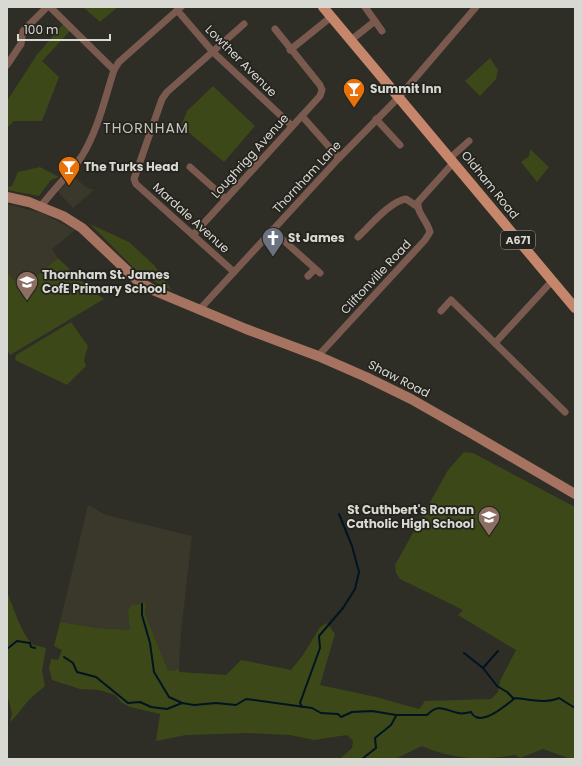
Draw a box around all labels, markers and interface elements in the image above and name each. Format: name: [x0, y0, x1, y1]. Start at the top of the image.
scale bar: [18, 16, 110, 42]
text: 100 m: [24, 21, 58, 38]
street label: Lowther Avenue: [202, 21, 281, 100]
bar icon: Summit Inn: [341, 76, 367, 109]
place label: Summit Inn: [370, 80, 442, 97]
street label: Loughrigg Avenue: [207, 110, 292, 202]
district label: THORNHAM: [103, 118, 189, 138]
street label: Thornham Lane: [268, 137, 345, 217]
street label: Oldham Road: [458, 147, 523, 222]
bar icon: The Turks Head: [56, 154, 82, 187]
place label: The Turks Head: [84, 158, 179, 175]
street label: Mardale Avenue: [149, 179, 233, 257]
church icon: St James: [260, 225, 286, 258]
place label: St James: [288, 229, 345, 246]
road number: A671: [501, 231, 535, 249]
street label: Cliftonville Road: [337, 236, 415, 318]
place label: Thornham St. James CofE Primary School: [42, 266, 170, 297]
school or university icon: Thornham St. James CofE Primary School: [14, 269, 40, 302]
street label: Shaw Road: [365, 356, 433, 401]
place label: St Cuthbert's Roman Catholic High School: [347, 501, 474, 532]
school or university icon: St Cuthbert's Roman Catholic High School: [476, 504, 502, 537]

